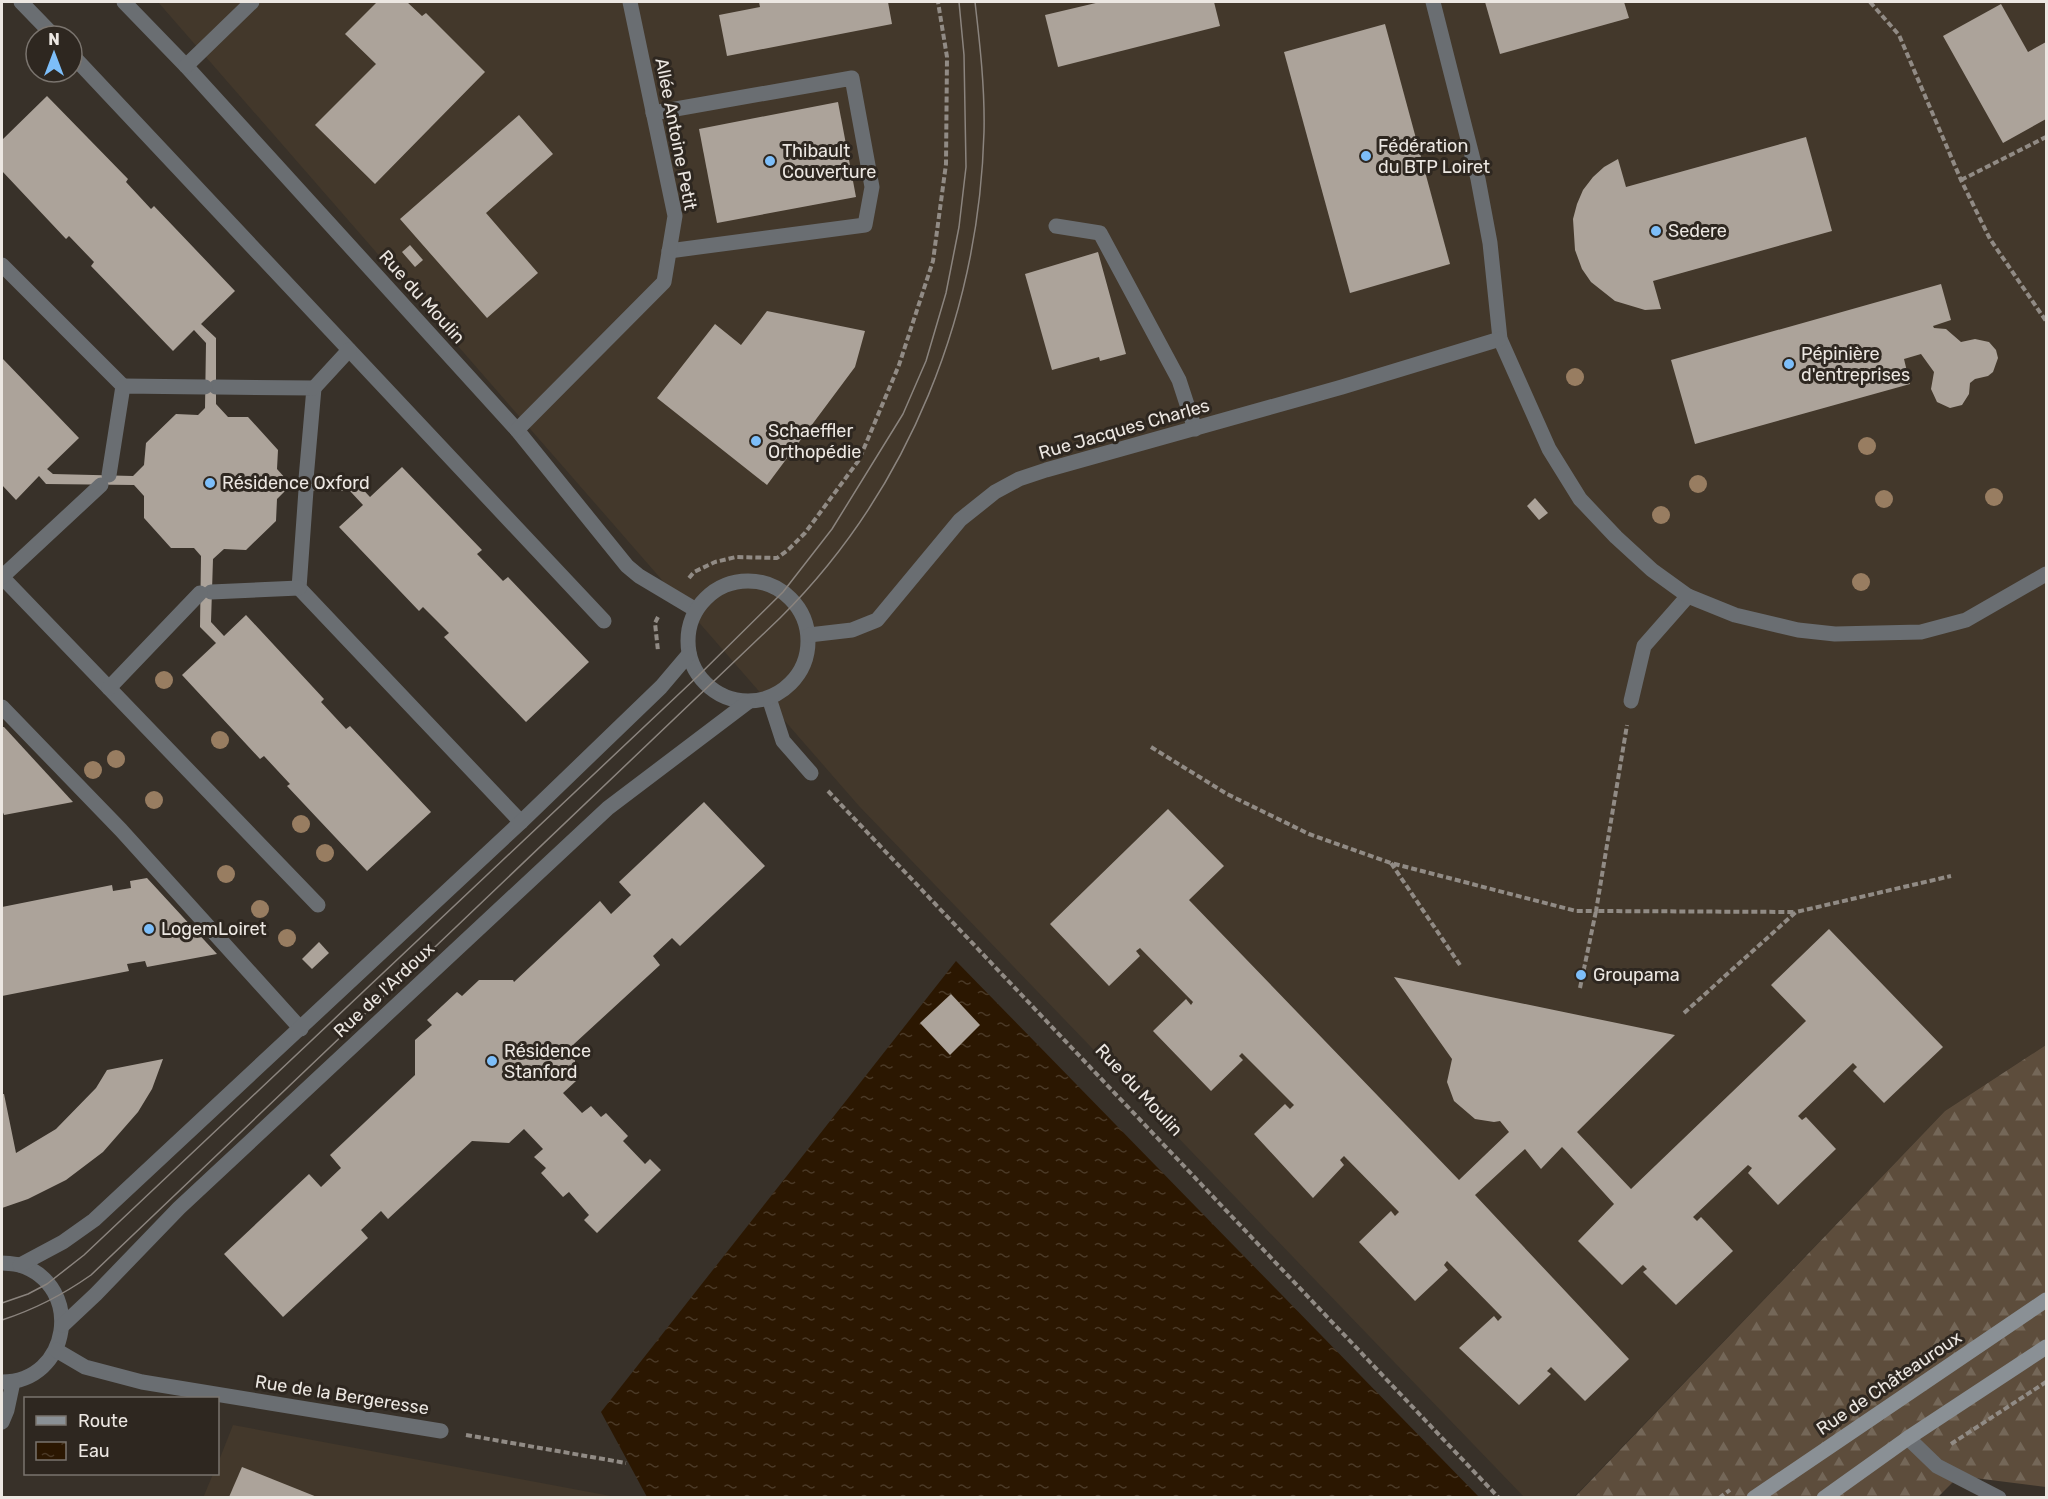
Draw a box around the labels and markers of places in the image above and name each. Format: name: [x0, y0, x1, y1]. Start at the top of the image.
place label: Fédération du BTP Loiret: [1378, 135, 1490, 178]
place label: Thibault Couverture: [782, 140, 876, 183]
marker: Fédération du BTP Loiret: [1359, 149, 1373, 163]
marker: Thibault Couverture: [763, 154, 777, 168]
place label: Sedere: [1668, 220, 1727, 242]
marker: Sedere: [1649, 224, 1663, 238]
place label: Pépinière d'entreprises: [1801, 343, 1910, 386]
marker: Pépinière d'entreprises: [1782, 357, 1796, 371]
place label: Schaeffler Orthopédie: [768, 420, 861, 463]
marker: Schaeffler Orthopédie: [749, 434, 763, 448]
place label: Résidence Oxford: [222, 472, 370, 494]
marker: Résidence Oxford: [203, 476, 217, 490]
place label: LogemLoiret: [161, 918, 266, 940]
marker: LogemLoiret: [142, 922, 156, 936]
place label: Groupama: [1593, 964, 1680, 986]
marker: Groupama: [1574, 968, 1588, 982]
place label: Résidence Stanford: [504, 1040, 591, 1083]
marker: Résidence Stanford: [485, 1054, 499, 1068]

